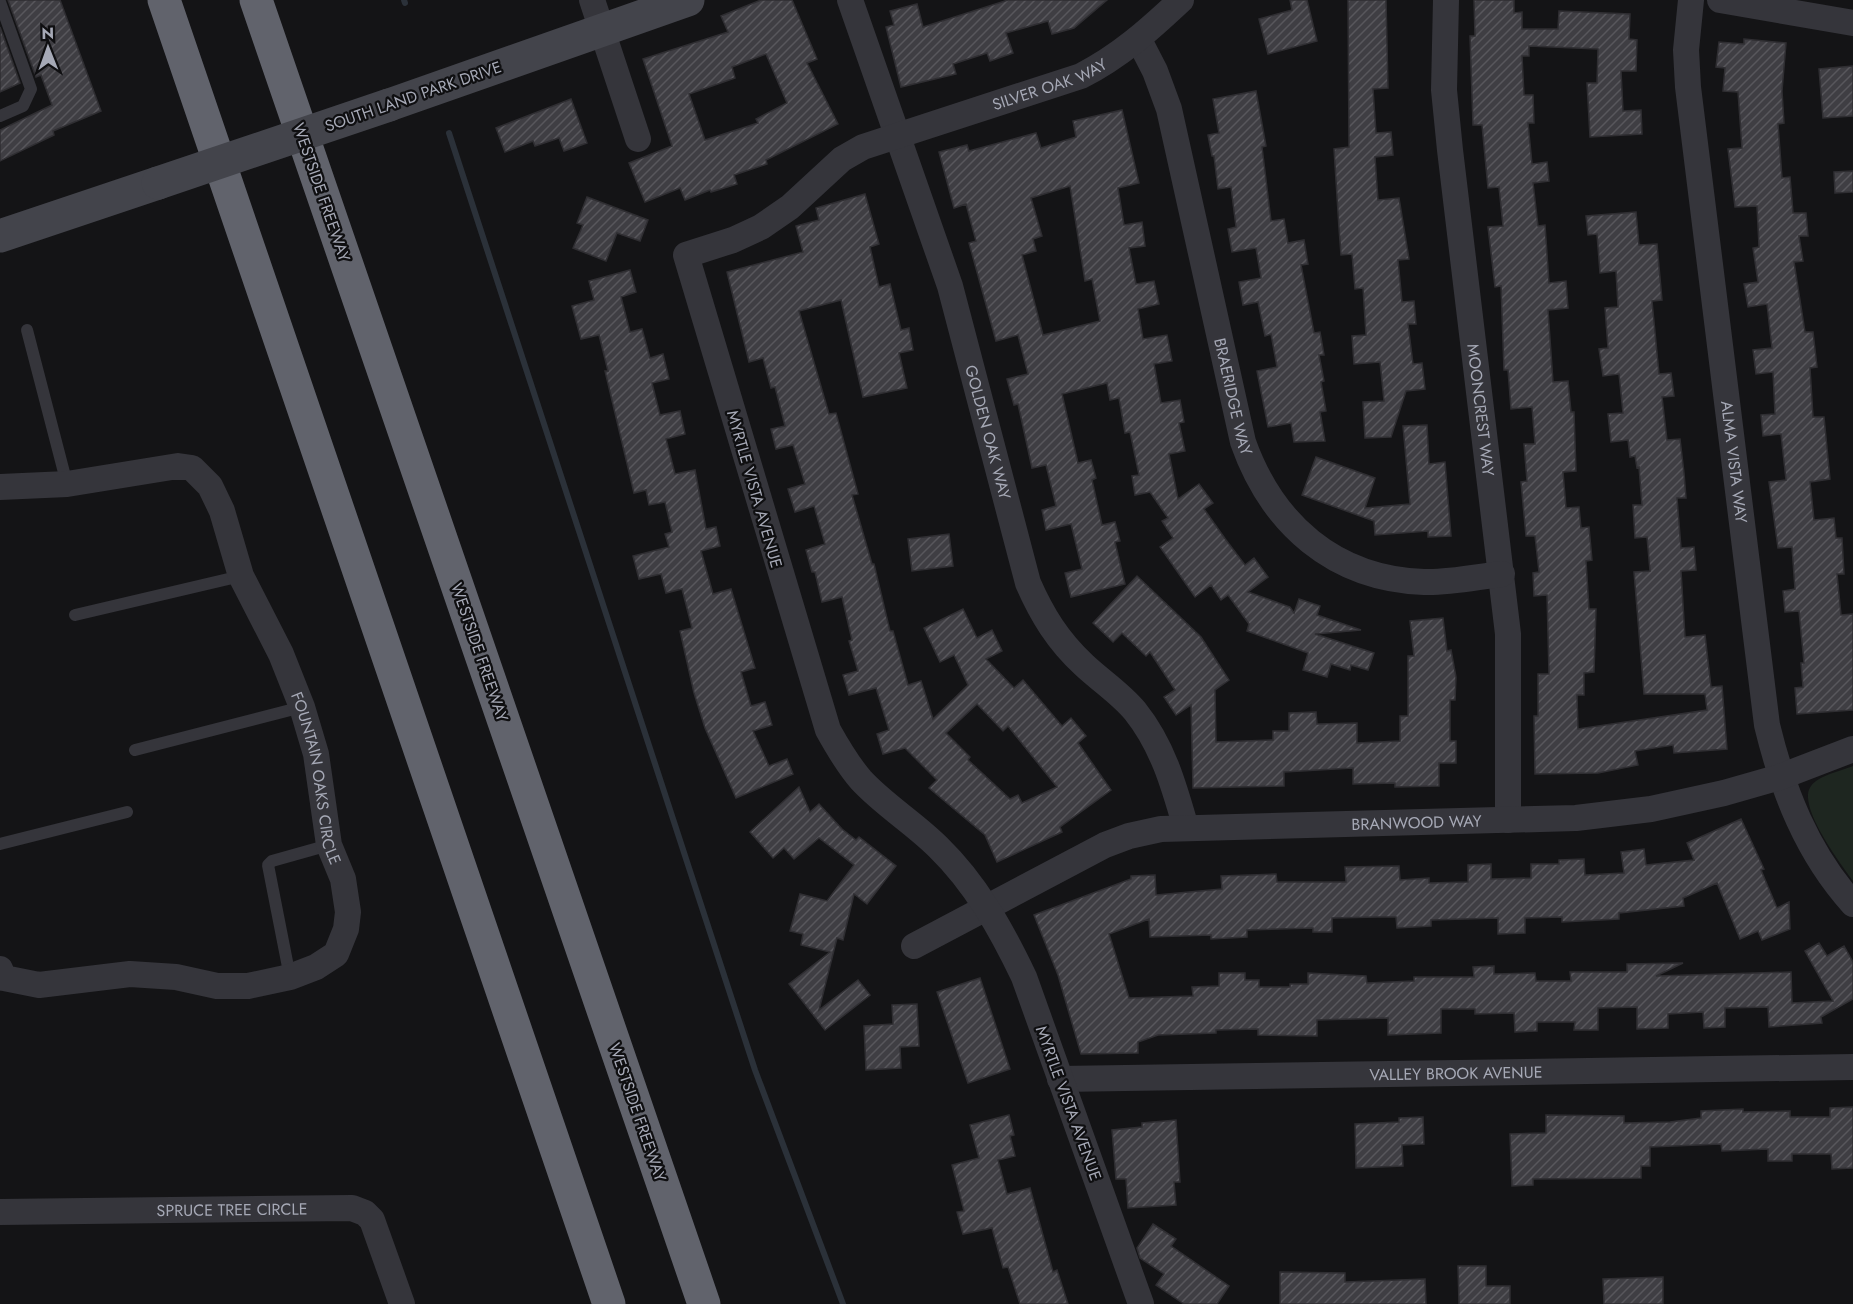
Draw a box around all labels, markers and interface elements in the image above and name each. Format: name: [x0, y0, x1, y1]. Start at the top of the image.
north arrow: [18, 18, 78, 78]
text: N: [41, 22, 54, 45]
street label: SILVER OAK WAY: [989, 53, 1111, 116]
street label: SOUTH LAND PARK DRIVE: [322, 55, 505, 138]
street label: WESTSIDE FREEWAY: [287, 120, 356, 265]
street label: BRAERIDGE WAY: [1208, 336, 1258, 459]
street label: MOONCREST WAY: [1461, 342, 1500, 477]
street label: GOLDEN OAK WAY: [959, 362, 1017, 502]
street label: ALMA VISTA WAY: [1715, 399, 1753, 524]
street label: MYRTLE VISTA AVENUE: [721, 408, 788, 571]
street label: WESTSIDE FREEWAY: [445, 580, 514, 725]
street label: FOUNTAIN OAKS CIRCLE: [285, 688, 347, 868]
street label: BRANWOOD WAY: [1351, 810, 1482, 836]
street label: MYRTLE VISTA AVENUE: [1030, 1023, 1107, 1184]
street label: WESTSIDE FREEWAY: [603, 1040, 672, 1185]
street label: VALLEY BROOK AVENUE: [1369, 1061, 1543, 1086]
street label: SPRUCE TREE CIRCLE: [156, 1198, 308, 1222]

